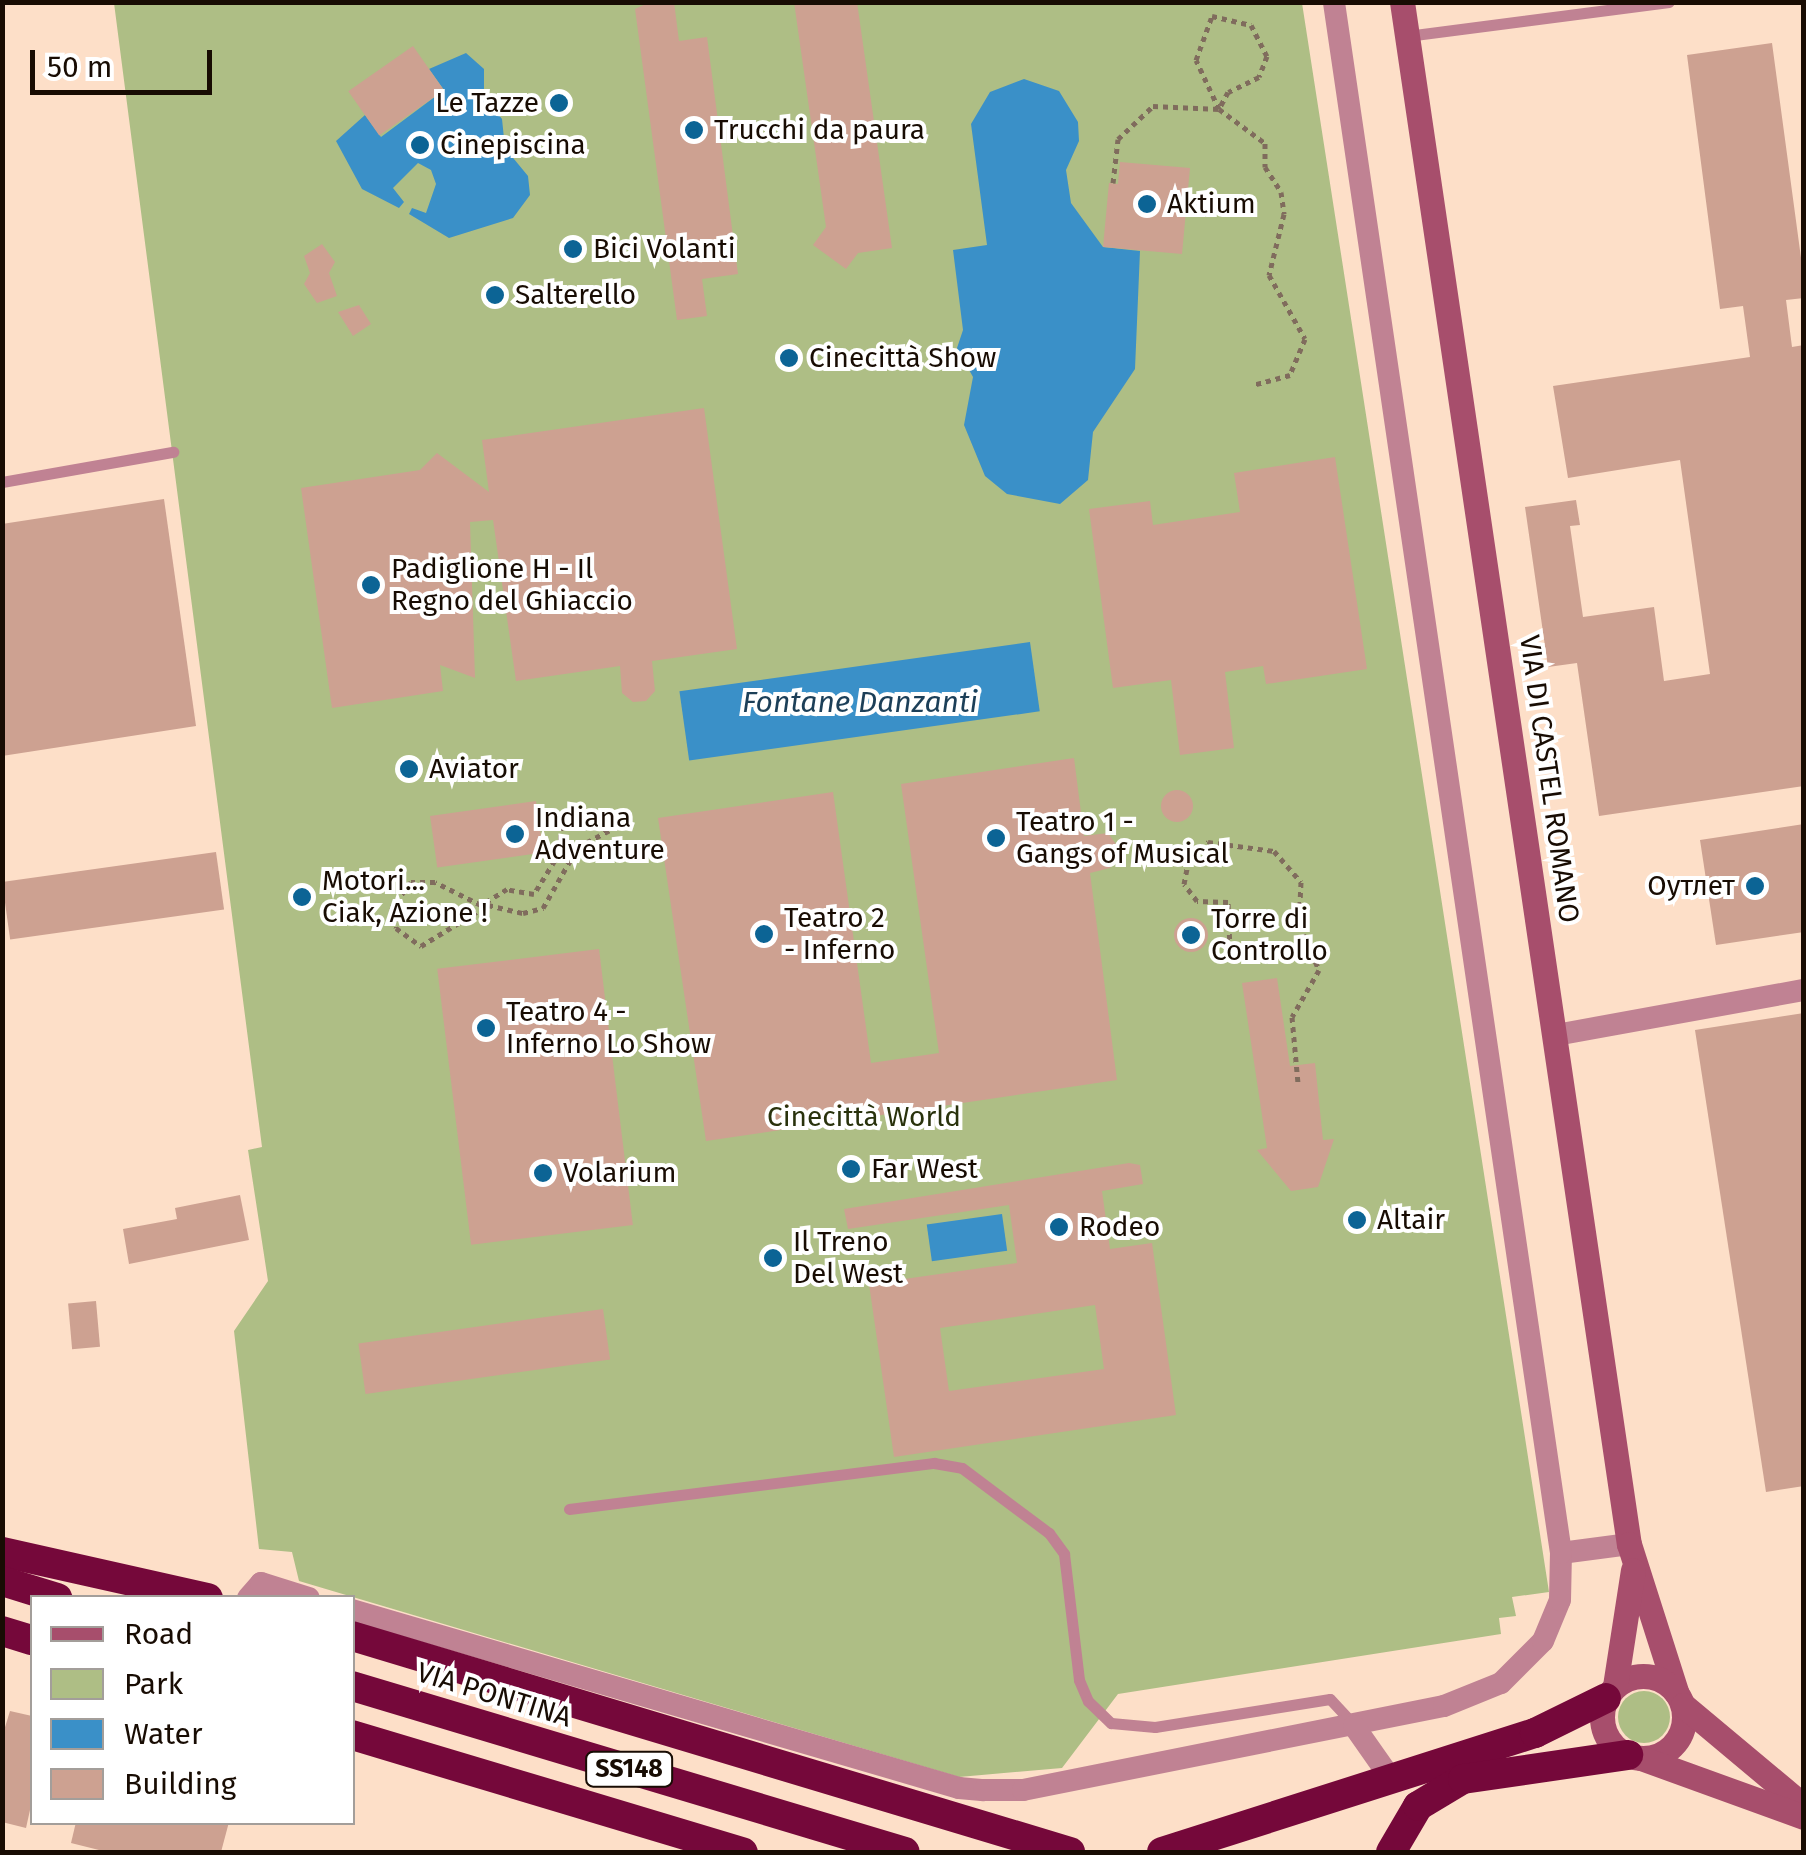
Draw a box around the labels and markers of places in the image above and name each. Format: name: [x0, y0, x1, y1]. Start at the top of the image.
place label: Le Tazze: [435, 86, 539, 120]
marker: Le Tazze: [548, 92, 570, 114]
place label: Trucchi da paura: [714, 113, 925, 147]
marker: Trucchi da paura: [683, 119, 705, 141]
place label: Cinepiscina: [440, 128, 586, 162]
marker: Cinepiscina: [409, 134, 431, 156]
place label: Aktium: [1167, 187, 1256, 221]
marker: Aktium: [1136, 193, 1158, 215]
place label: Bici Volanti: [593, 232, 736, 266]
marker: Bici Volanti: [562, 238, 584, 260]
place label: Salterello: [515, 278, 636, 312]
marker: Salterello: [484, 284, 506, 306]
place label: Cinecittà Show: [809, 341, 996, 375]
marker: Cinecittà Show: [778, 347, 800, 369]
place label: Padiglione H - Il Regno del Ghiaccio: [391, 552, 633, 618]
marker: Padiglione H - Il Regno del Ghiaccio: [360, 574, 382, 596]
place label: Aviator: [429, 752, 519, 786]
marker: Aviator: [398, 758, 420, 780]
place label: Indiana Adventure: [535, 801, 665, 867]
place label: Teatro 1 - Gangs of Musical: [1016, 805, 1229, 871]
marker: Indiana Adventure: [504, 823, 526, 845]
marker: Teatro 1 - Gangs of Musical: [985, 827, 1007, 849]
place label: Motori... Ciak, Azione !: [322, 864, 488, 930]
place label: Оутлет: [1647, 869, 1735, 903]
marker: Оутлет: [1744, 875, 1766, 897]
marker: Motori... Ciak, Azione !: [291, 886, 313, 908]
place label: Teatro 2 - Inferno: [784, 901, 895, 967]
place label: Torre di Controllo: [1211, 902, 1328, 968]
marker: Teatro 2 - Inferno: [753, 923, 775, 945]
marker: Torre di Controllo: [1180, 924, 1202, 946]
place label: Teatro 4 - Inferno Lo Show: [506, 995, 711, 1061]
marker: Teatro 4 - Inferno Lo Show: [475, 1017, 497, 1039]
place label: Far West: [871, 1152, 978, 1186]
place label: Volarium: [563, 1156, 677, 1190]
marker: Far West: [840, 1158, 862, 1180]
marker: Volarium: [532, 1162, 554, 1184]
place label: Altair: [1377, 1203, 1445, 1237]
marker: Altair: [1346, 1209, 1368, 1231]
place label: Rodeo: [1079, 1210, 1160, 1244]
marker: Rodeo: [1048, 1216, 1070, 1238]
place label: Il Treno Del West: [793, 1225, 903, 1291]
marker: Il Treno Del West: [762, 1247, 784, 1269]

